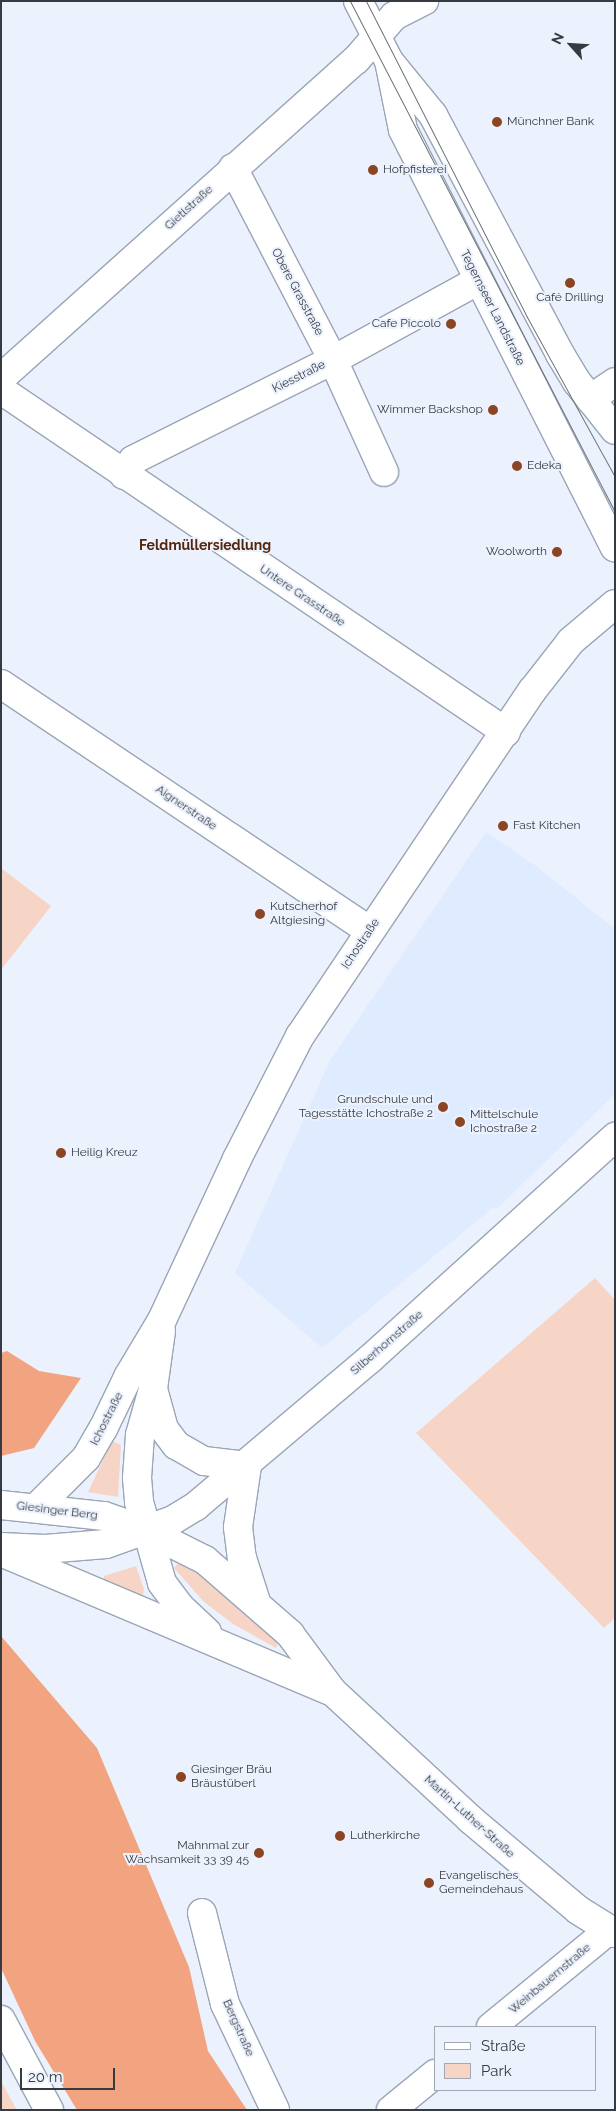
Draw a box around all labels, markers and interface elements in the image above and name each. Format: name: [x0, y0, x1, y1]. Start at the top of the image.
north arrow: [546, 20, 596, 70]
text: N: [548, 30, 567, 47]
place label: Münchner Bank: [507, 115, 594, 129]
marker: Münchner Bank: [491, 116, 503, 128]
place label: Hofpfisterei: [383, 163, 447, 177]
marker: Hofpfisterei: [367, 164, 379, 176]
street label: Gietlstraße: [162, 183, 216, 233]
street label: Obere Grasstraße: [268, 246, 326, 338]
street label: Tegernseer Landstraße: [457, 248, 527, 368]
marker: Café Drilling: [564, 277, 576, 289]
place label: Café Drilling: [536, 291, 604, 305]
place label: Cafe Piccolo: [372, 317, 441, 331]
marker: Cafe Piccolo: [445, 318, 457, 330]
street label: Kiesstraße: [270, 358, 328, 396]
place label: Wimmer Backshop: [377, 403, 483, 417]
marker: Wimmer Backshop: [487, 404, 499, 416]
place label: Edeka: [527, 459, 562, 473]
marker: Edeka: [511, 460, 523, 472]
district label: Feldmüllersiedlung: [139, 537, 271, 553]
place label: Woolworth: [486, 545, 547, 559]
marker: Woolworth: [551, 546, 563, 558]
street label: Untere Grasstraße: [256, 562, 348, 630]
street label: Aignerstraße: [153, 782, 219, 834]
place label: Fast Kitchen: [513, 819, 581, 833]
marker: Fast Kitchen: [497, 820, 509, 832]
place label: Kutscherhof Altgiesing: [270, 900, 337, 928]
marker: Kutscherhof Altgiesing: [254, 908, 266, 920]
street label: Ichostraße: [339, 916, 383, 972]
place label: Grundschule und Tagesstätte Ichostraße 2: [299, 1093, 433, 1121]
marker: Grundschule und Tagesstätte Ichostraße 2: [437, 1101, 449, 1113]
place label: Mittelschule Ichostraße 2: [470, 1108, 538, 1136]
marker: Mittelschule Ichostraße 2: [454, 1116, 466, 1128]
place label: Heilig Kreuz: [71, 1146, 138, 1160]
marker: Heilig Kreuz: [55, 1147, 67, 1159]
street label: Silberhornstraße: [348, 1308, 426, 1378]
street label: Ichostraße: [87, 1390, 127, 1448]
street label: Giesinger Berg: [15, 1499, 99, 1523]
place label: Giesinger Bräu Bräustüberl: [191, 1763, 272, 1791]
marker: Giesinger Bräu Bräustüberl: [175, 1771, 187, 1783]
street label: Martin-Luther-Straße: [421, 1773, 517, 1861]
place label: Lutherkirche: [350, 1829, 420, 1843]
marker: Lutherkirche: [334, 1830, 346, 1842]
place label: Mahnmal zur Wachsamkeit 33 39 45: [125, 1839, 249, 1867]
marker: Mahnmal zur Wachsamkeit 33 39 45: [253, 1847, 265, 1859]
place label: Evangelisches Gemeindehaus: [439, 1869, 523, 1897]
marker: Evangelisches Gemeindehaus: [423, 1877, 435, 1889]
street label: Weinbauernstraße: [506, 1941, 594, 2017]
street label: Bergstraße: [219, 1997, 257, 2059]
legend: [434, 2026, 596, 2091]
text: Straße: [481, 2037, 525, 2055]
scale bar: [22, 2058, 118, 2090]
text: Park: [481, 2062, 512, 2080]
text: 20 m: [28, 2068, 63, 2086]

